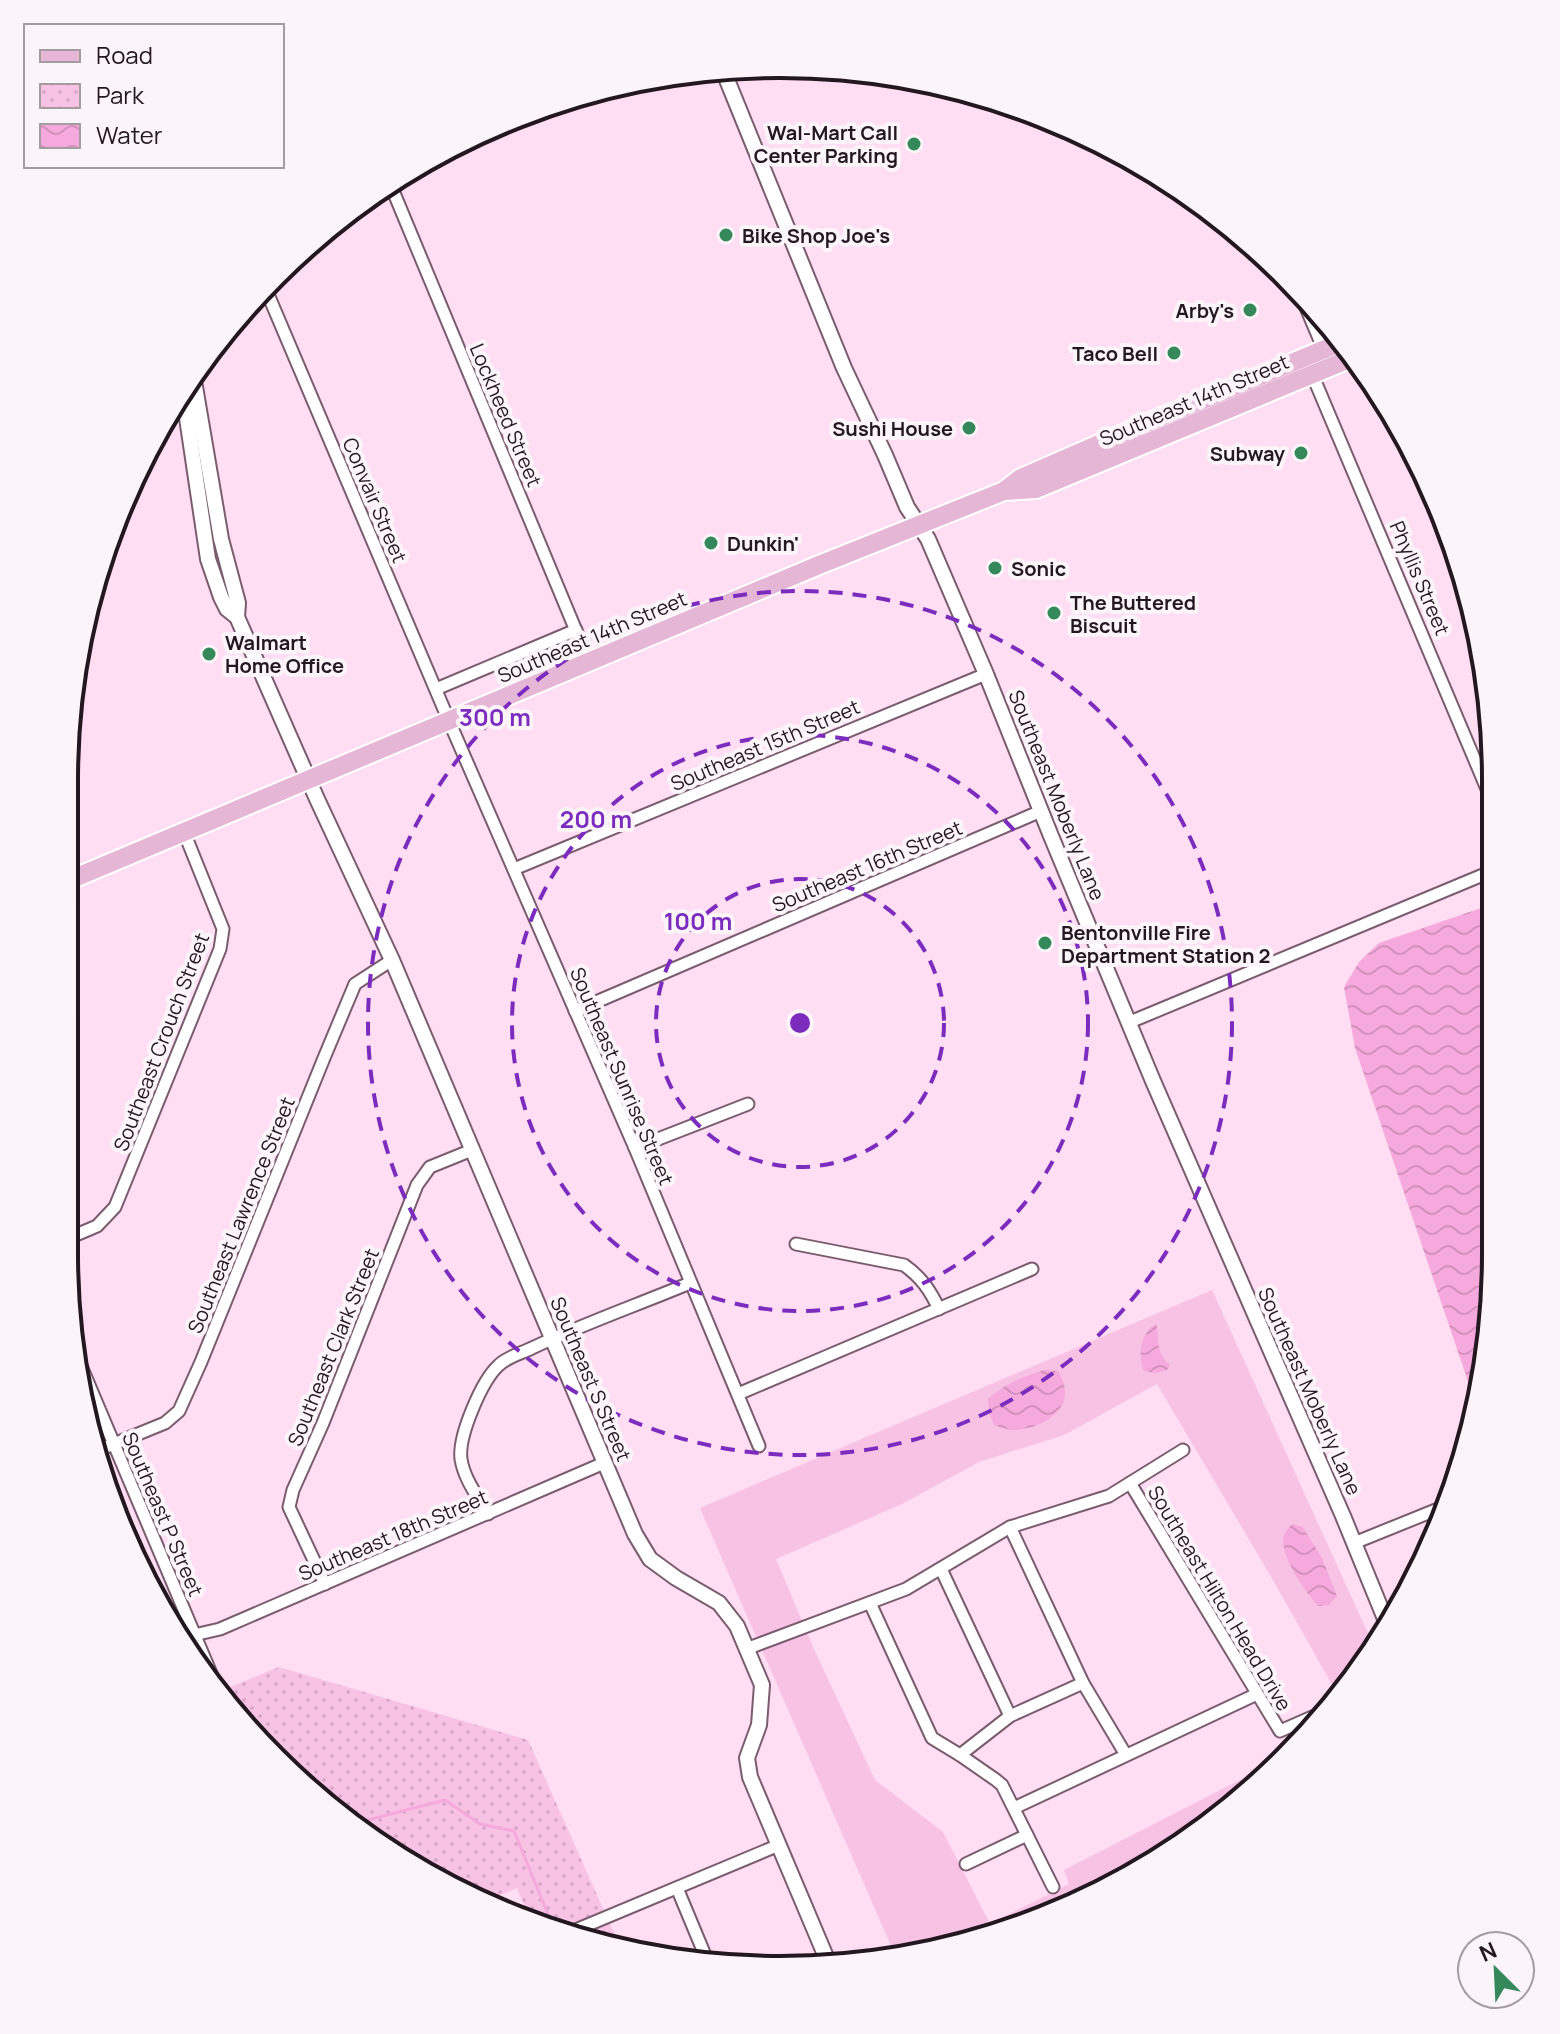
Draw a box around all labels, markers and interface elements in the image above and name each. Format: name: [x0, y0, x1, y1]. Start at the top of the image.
legend: [24, 24, 284, 168]
text: Road: [96, 38, 153, 71]
text: Park: [96, 78, 145, 111]
text: Water: [96, 118, 163, 151]
place label: Wal-Mart Call Center Parking: [754, 119, 898, 169]
marker: Wal-Mart Call Center Parking: [905, 135, 923, 153]
place label: Bike Shop Joe's: [742, 222, 890, 249]
marker: Bike Shop Joe's: [717, 226, 735, 244]
place label: Arby's: [1175, 297, 1234, 324]
marker: Arby's: [1241, 301, 1259, 319]
street label: Lockheed Street: [464, 339, 548, 491]
place label: Taco Bell: [1072, 340, 1158, 367]
marker: Taco Bell: [1165, 344, 1183, 362]
street label: Southeast 14th Street: [1095, 348, 1293, 452]
place label: Sushi House: [832, 415, 953, 442]
marker: Sushi House: [960, 419, 978, 437]
street label: Convair Street: [337, 433, 413, 567]
place label: Subway: [1210, 440, 1286, 467]
marker: Subway: [1292, 444, 1310, 462]
street label: Phyllis Street: [1384, 517, 1456, 639]
place label: Dunkin': [727, 530, 799, 557]
marker: Dunkin': [702, 534, 720, 552]
place label: Sonic: [1011, 555, 1066, 582]
marker: Sonic: [986, 559, 1004, 577]
street label: Southeast 14th Street: [493, 585, 691, 689]
place label: The Buttered Biscuit: [1070, 589, 1196, 639]
marker: The Buttered Biscuit: [1045, 604, 1063, 622]
place label: Walmart Home Office: [225, 629, 344, 679]
marker: Walmart Home Office: [200, 645, 218, 663]
street label: Southeast Moberly Lane: [1002, 686, 1112, 904]
street label: Southeast 15th Street: [666, 693, 864, 797]
text: 300 m: [459, 700, 531, 733]
text: 200 m: [560, 802, 632, 835]
street label: Southeast 16th Street: [768, 814, 966, 918]
text: 100 m: [664, 904, 732, 937]
place label: Bentonville Fire Department Station 2: [1061, 919, 1270, 969]
street label: Southeast Crouch Street: [107, 929, 215, 1155]
marker: Bentonville Fire Department Station 2: [1036, 934, 1054, 952]
street label: Southeast Sunrise Street: [564, 963, 680, 1189]
centre of rings: [786, 1009, 814, 1037]
street label: Southeast Lawrence Street: [181, 1093, 301, 1337]
street label: Southeast Clark Street: [281, 1244, 385, 1450]
street label: Southeast Moberly Lane: [1252, 1283, 1368, 1499]
street label: Southeast S Street: [544, 1293, 638, 1465]
street label: Southeast P Street: [116, 1428, 210, 1600]
street label: Southeast Hilton Head Drive: [1142, 1480, 1298, 1716]
street label: Southeast 18th Street: [294, 1483, 492, 1587]
north arrow: [1456, 1930, 1536, 2010]
text: N: [1475, 1935, 1501, 1969]

